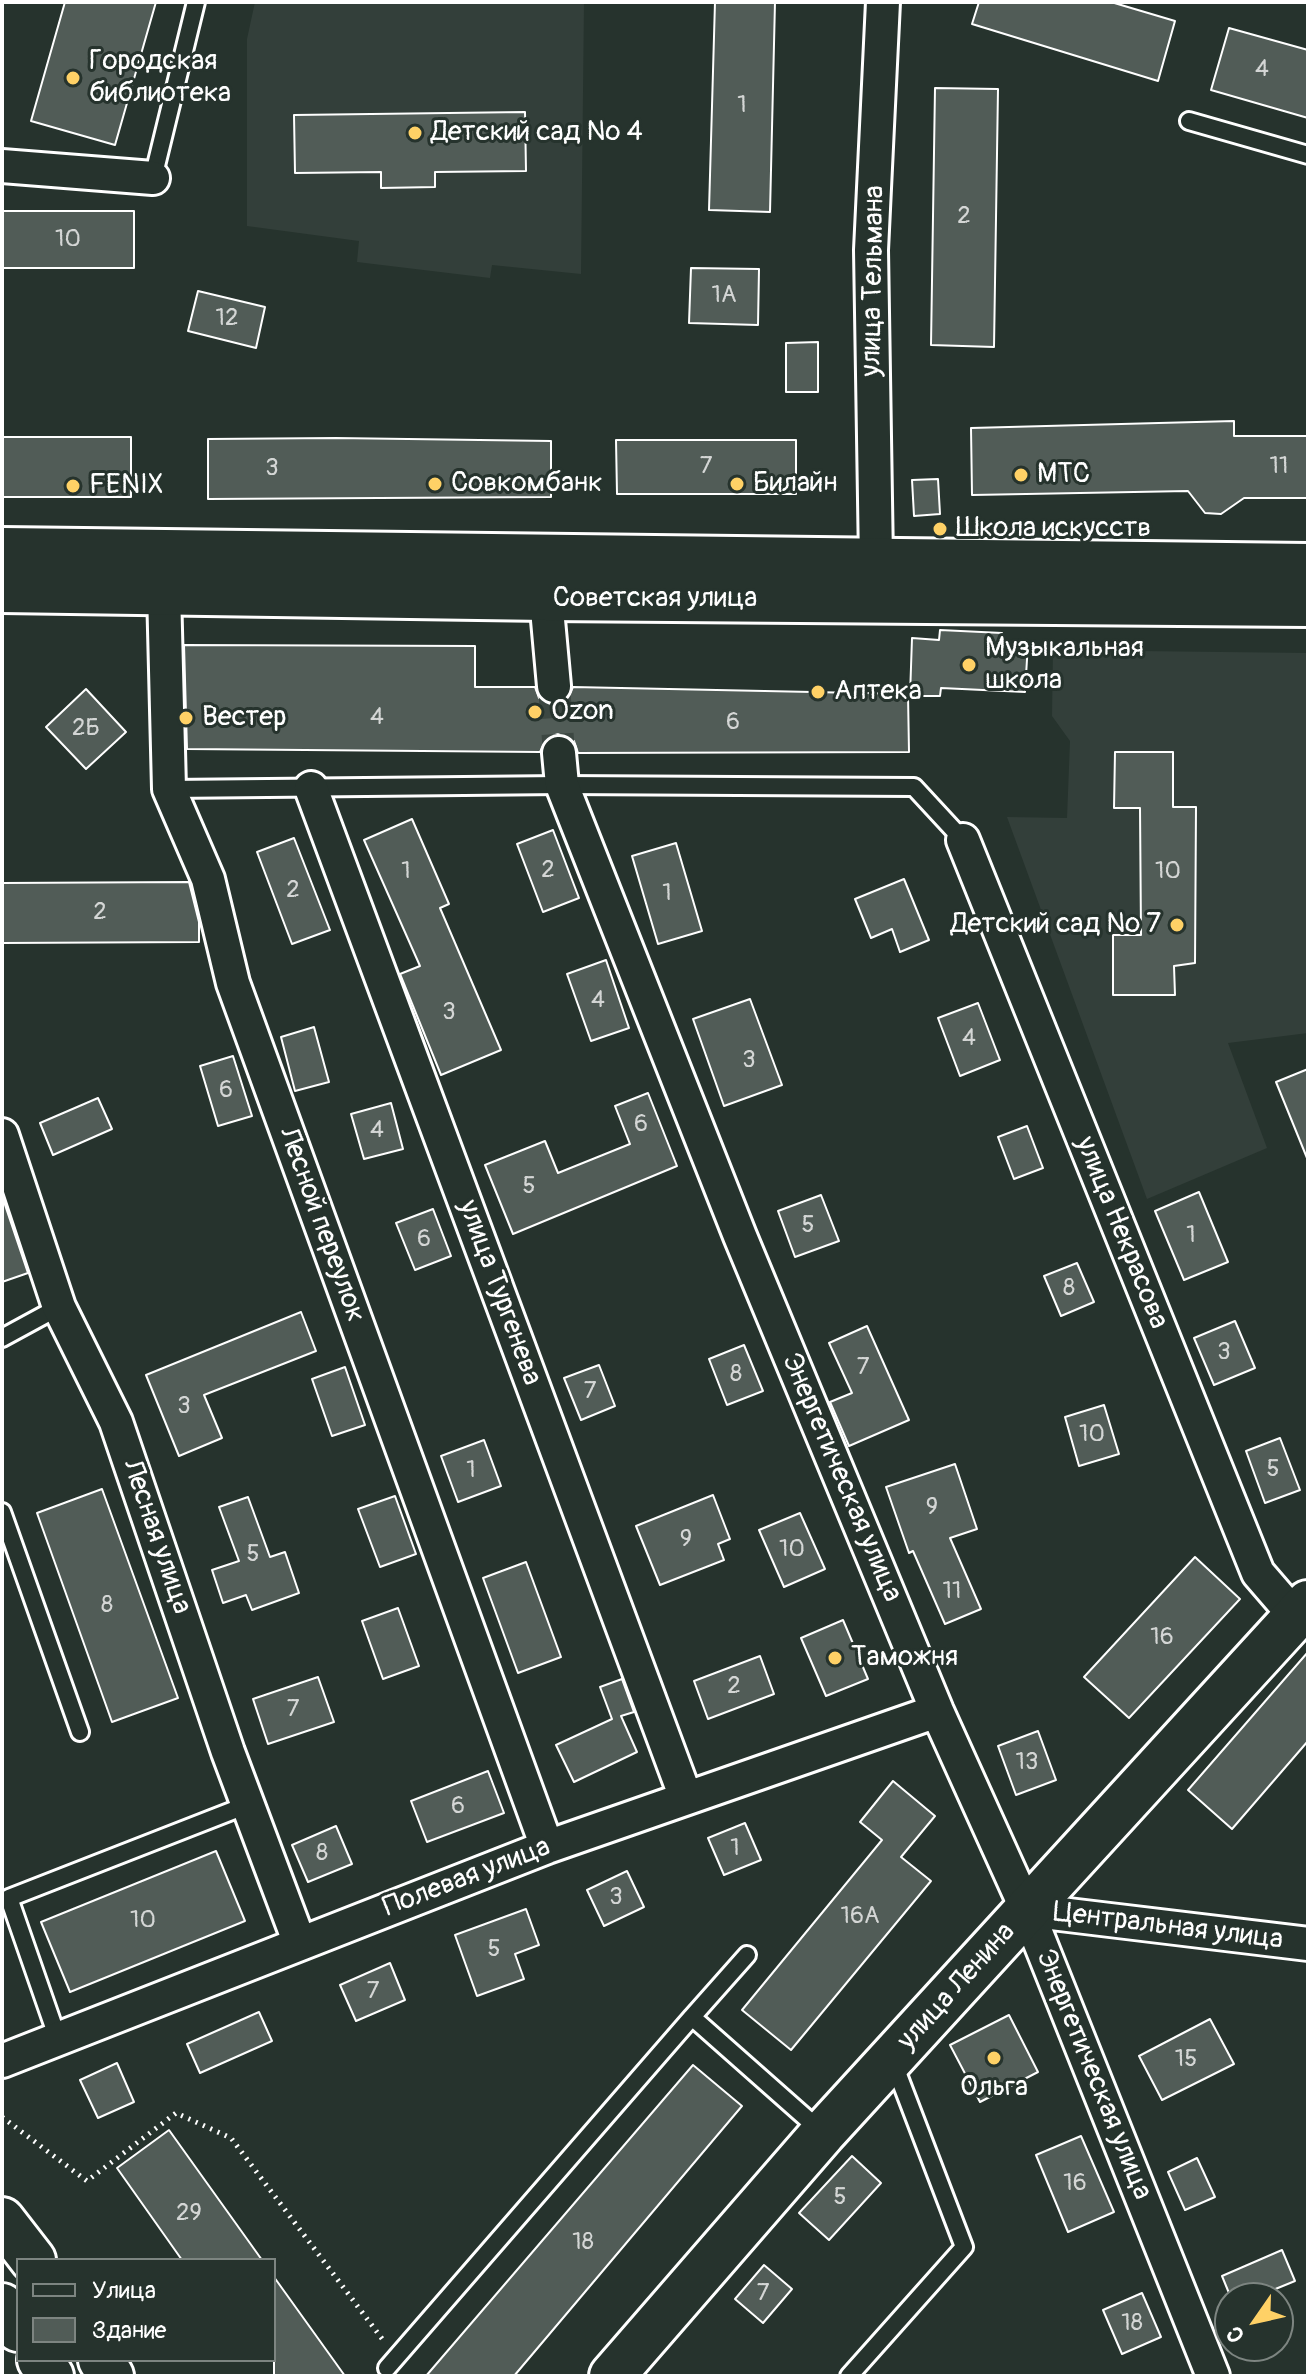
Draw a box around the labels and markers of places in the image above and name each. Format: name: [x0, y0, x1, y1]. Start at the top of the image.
place label: Городская библиотека: [89, 45, 231, 111]
marker: Городская библиотека: [64, 69, 82, 87]
place label: Детский сад № 4: [431, 116, 643, 150]
marker: Детский сад № 4: [406, 124, 424, 142]
place label: МТС: [1037, 458, 1090, 492]
marker: МТС: [1012, 466, 1030, 484]
place label: Совкомбанк: [451, 467, 603, 501]
place label: Билайн: [753, 467, 837, 501]
place label: FENIX: [89, 469, 164, 503]
marker: Совкомбанк: [426, 475, 444, 493]
marker: Билайн: [728, 475, 746, 493]
marker: FENIX: [64, 477, 82, 495]
place label: Школа искусств: [956, 512, 1151, 546]
marker: Школа искусств: [931, 520, 949, 538]
place label: Музыкальная школа: [985, 632, 1144, 698]
marker: Музыкальная школа: [960, 656, 978, 674]
place label: Аптека: [834, 675, 922, 709]
marker: Аптека: [809, 683, 827, 701]
place label: Ozon: [551, 695, 614, 729]
place label: Вестер: [202, 701, 286, 735]
marker: Ozon: [526, 703, 544, 721]
marker: Вестер: [177, 709, 195, 727]
place label: Детский сад № 7: [951, 908, 1161, 942]
marker: Детский сад № 7: [1168, 916, 1186, 934]
place label: Таможня: [851, 1641, 958, 1675]
marker: Таможня: [826, 1649, 844, 1667]
marker: Ольга: [985, 2049, 1003, 2067]
place label: Ольга: [960, 2071, 1028, 2105]

